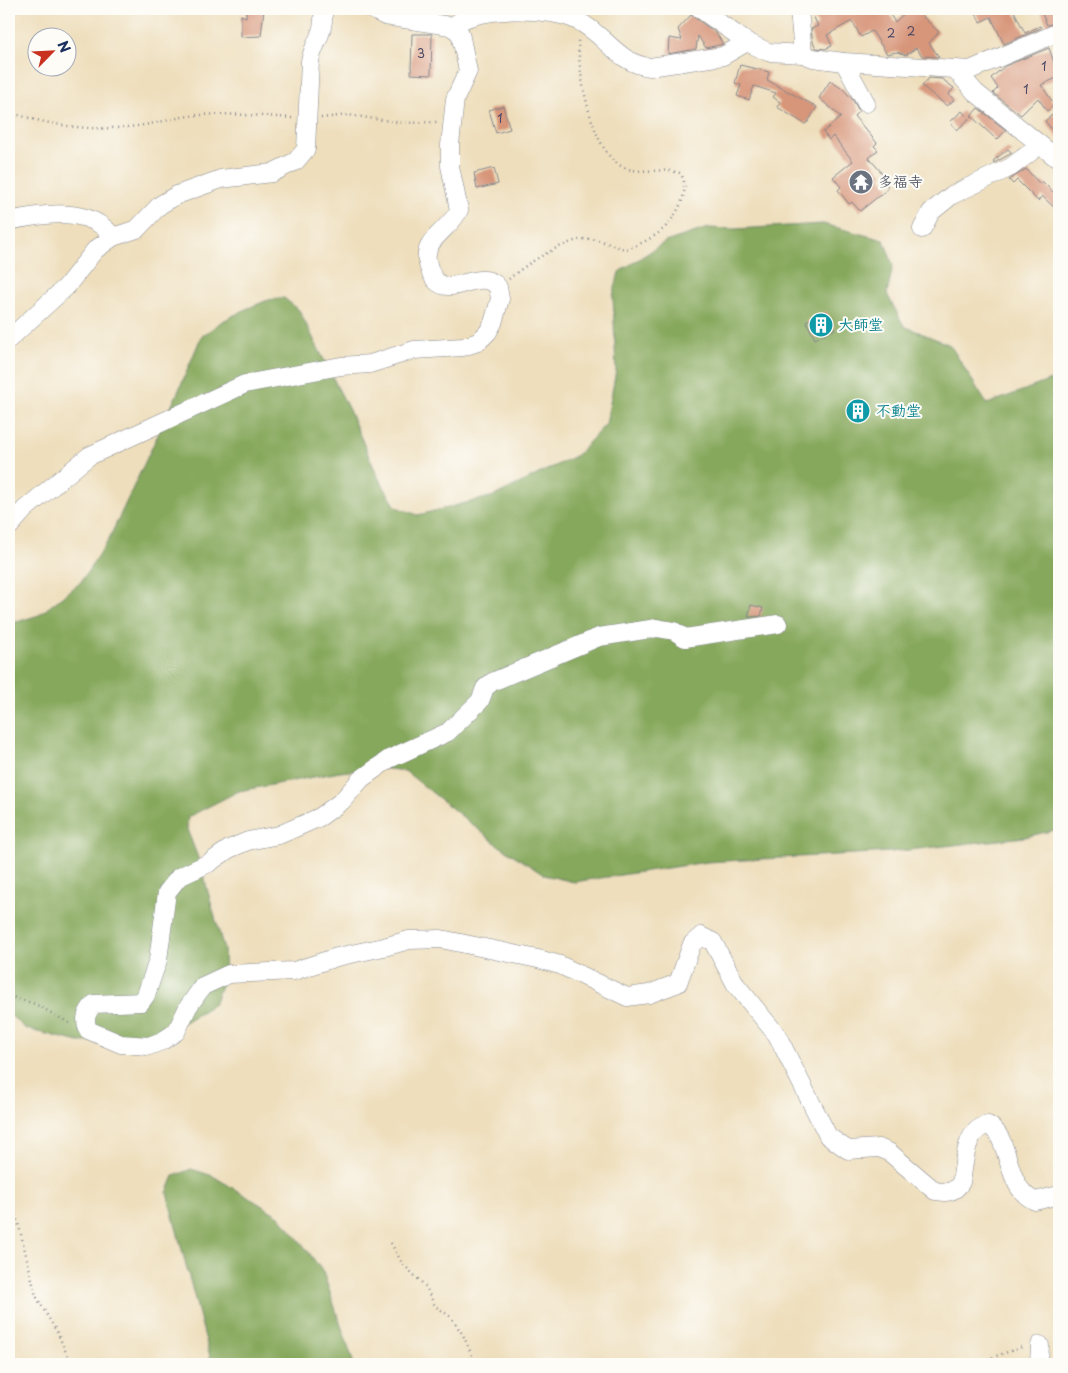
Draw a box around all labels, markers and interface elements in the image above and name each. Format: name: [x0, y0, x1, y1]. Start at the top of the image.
house number: 2: [907, 22, 915, 40]
house number: 2: [887, 24, 895, 42]
north arrow: [28, 28, 78, 78]
text: N: [52, 37, 76, 56]
house number: 3: [417, 44, 425, 62]
house number: 1: [1041, 57, 1047, 75]
house number: 1: [1023, 80, 1029, 98]
house number: 1: [497, 109, 503, 127]
temple icon: 多福寺: [848, 169, 874, 195]
place label: 多福寺: [878, 169, 923, 192]
building icon: 大師堂: [808, 312, 834, 338]
place label: 大師堂: [838, 312, 883, 335]
building icon: 不動堂: [845, 398, 871, 424]
place label: 不動堂: [876, 398, 921, 421]

